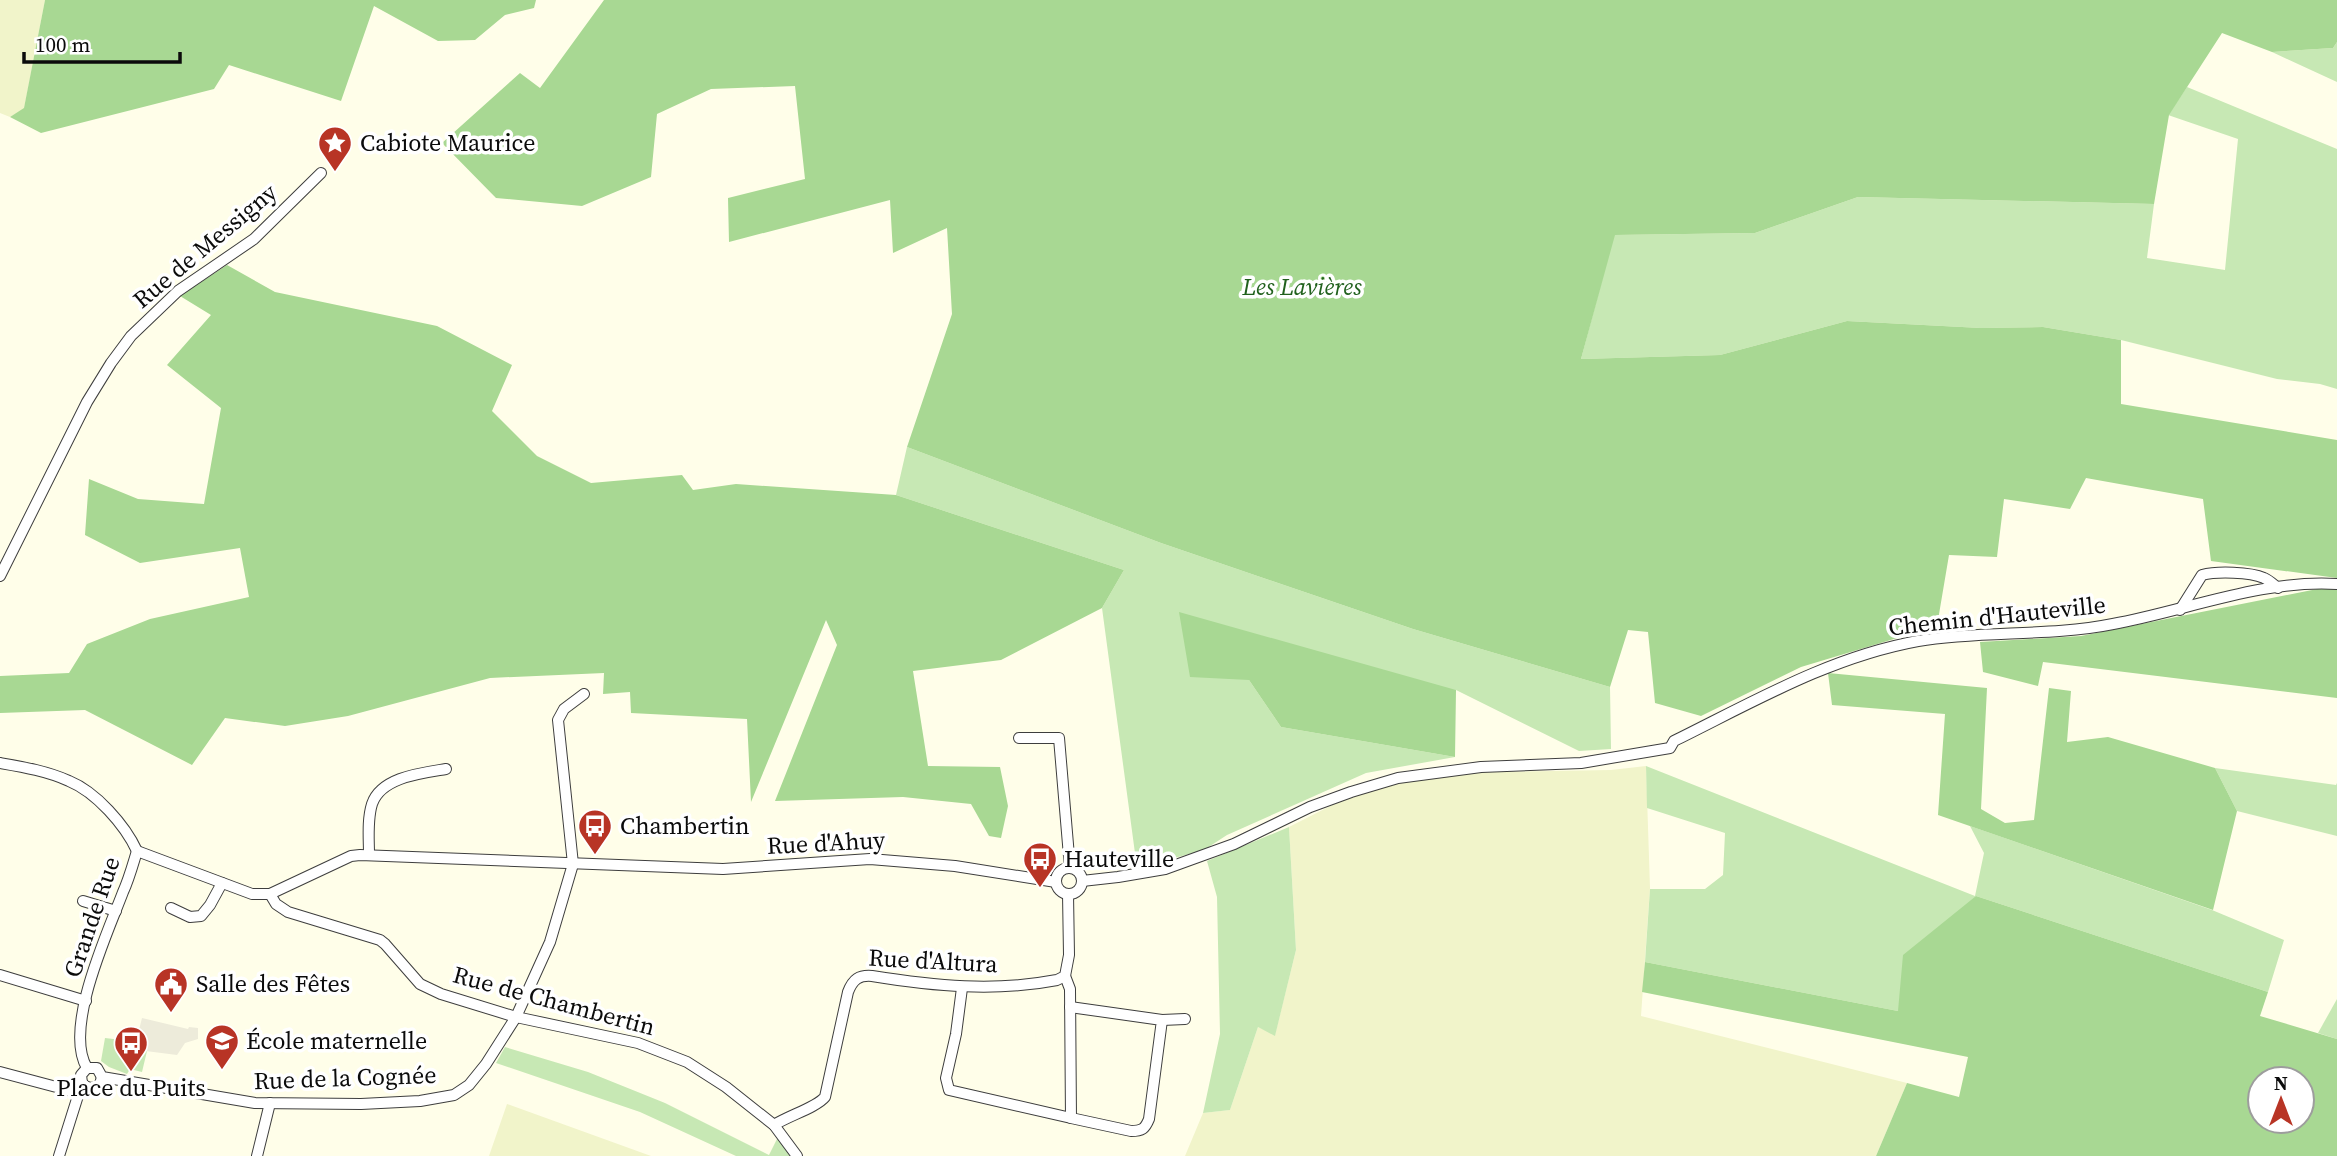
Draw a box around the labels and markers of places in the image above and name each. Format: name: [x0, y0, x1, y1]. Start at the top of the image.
place icon: Cabiote Maurice: [316, 124, 354, 173]
place label: Cabiote Maurice: [360, 126, 536, 159]
bus stop icon: Chambertin: [576, 807, 614, 856]
place label: Chambertin: [620, 809, 749, 842]
bus stop icon: Hauteville: [1021, 840, 1059, 889]
place label: Hauteville: [1064, 842, 1174, 875]
public building icon: Salle des Fêtes: [152, 965, 190, 1014]
place label: Salle des Fêtes: [196, 967, 350, 1000]
school or university icon: École maternelle: [203, 1022, 241, 1071]
bus stop icon: Place du Puits: [112, 1024, 150, 1073]
place label: École maternelle: [246, 1024, 427, 1057]
place label: Place du Puits: [56, 1071, 206, 1104]

